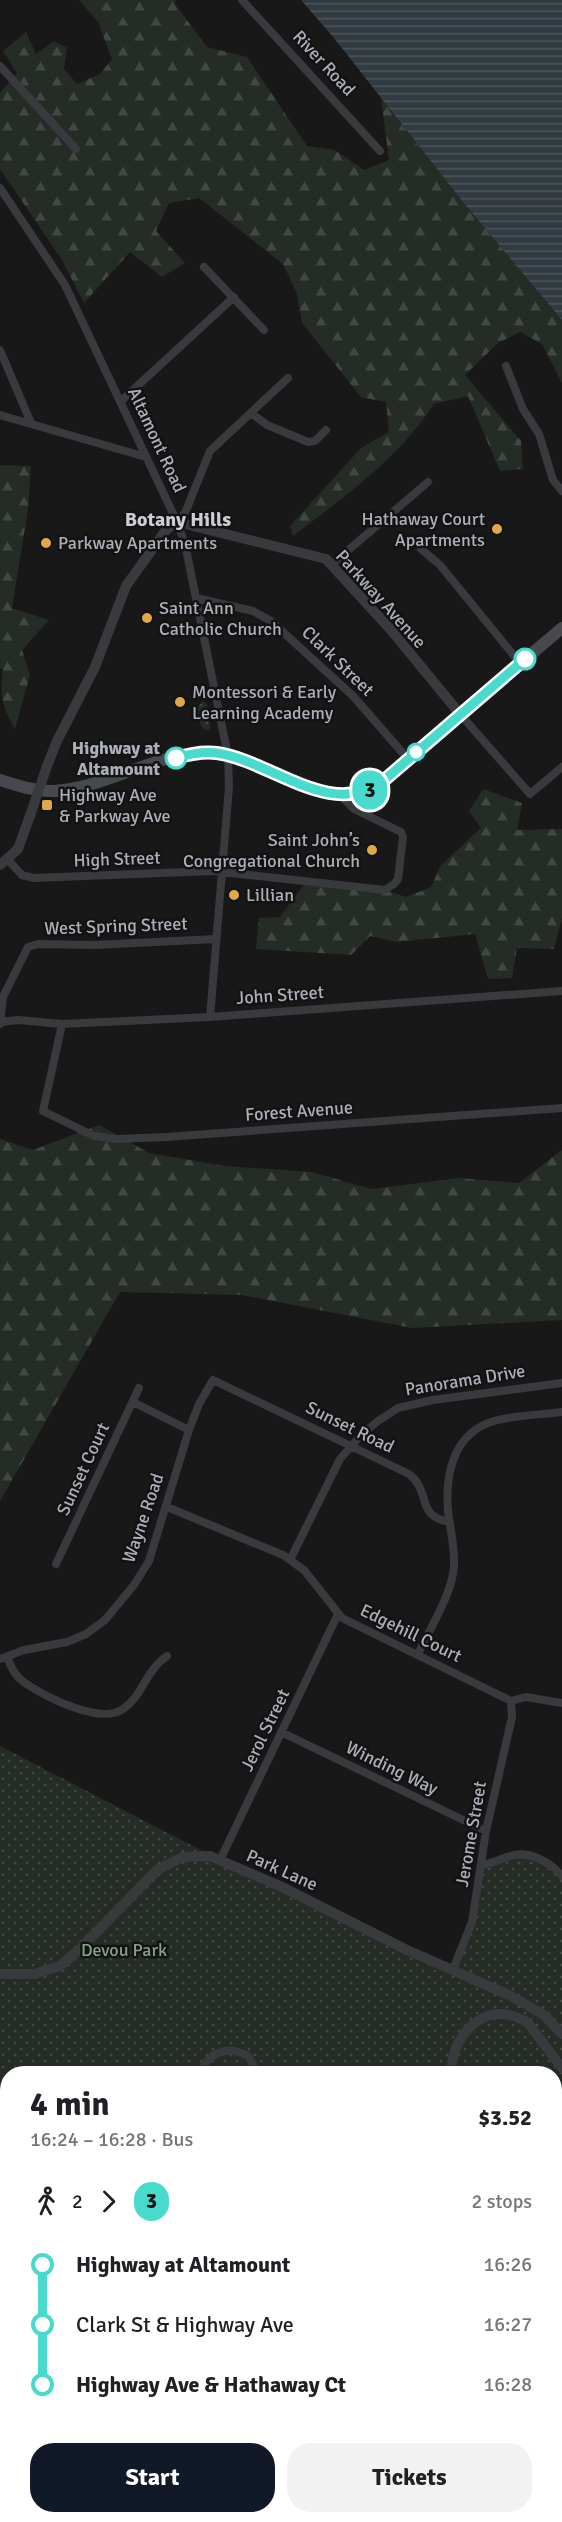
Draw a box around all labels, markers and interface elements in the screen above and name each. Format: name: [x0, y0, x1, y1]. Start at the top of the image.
street label: River Road: [288, 26, 360, 100]
street label: Altamont Road: [123, 384, 191, 496]
district label: Botany Hills: [125, 507, 231, 532]
place label: Hathaway Court Apartments: [362, 508, 485, 551]
marker: Hathaway Court Apartments: [490, 522, 504, 536]
place label: Parkway Apartments: [58, 532, 217, 554]
marker: Parkway Apartments: [39, 536, 53, 550]
street label: Parkway Avenue: [331, 545, 431, 653]
place label: Saint Ann Catholic Church: [159, 597, 282, 640]
marker: Saint Ann Catholic Church: [140, 611, 154, 625]
street label: Clark Street: [297, 621, 379, 701]
unlabelled marker: [514, 648, 536, 670]
place label: Montessori & Early Learning Academy: [192, 681, 337, 724]
marker: Montessori & Early Learning Academy: [173, 695, 187, 709]
place label: Highway at Altamount: [72, 737, 160, 780]
unlabelled marker: [407, 743, 425, 761]
marker: Highway at Altamount: [165, 747, 187, 769]
line badge: 3: [350, 770, 389, 810]
text: 3: [364, 777, 376, 803]
place label: Highway Ave & Parkway Ave: [59, 784, 171, 827]
marker: Highway Ave & Parkway Ave: [40, 798, 54, 812]
place label: Saint John’s Congregational Church: [183, 829, 360, 872]
marker: Saint John’s Congregational Church: [365, 843, 379, 857]
street label: High Street: [73, 846, 161, 872]
place label: Lillian: [246, 884, 294, 906]
marker: Lillian: [227, 888, 241, 902]
street label: West Spring Street: [44, 913, 188, 939]
street label: John Street: [235, 981, 325, 1009]
street label: Forest Avenue: [244, 1096, 354, 1126]
street label: Panorama Drive: [403, 1360, 527, 1400]
street label: Sunset Road: [302, 1396, 398, 1458]
street label: Sunset Court: [52, 1419, 114, 1519]
street label: Wayne Road: [117, 1470, 169, 1566]
street label: Edgehill Court: [357, 1599, 465, 1667]
street label: Jerol Street: [236, 1685, 294, 1775]
street label: Winding Way: [342, 1736, 442, 1800]
street label: Jerome Street: [451, 1779, 491, 1889]
street label: Park Lane: [243, 1845, 321, 1895]
park label: Devou Park: [81, 1939, 167, 1961]
text: 4 min: [30, 2084, 110, 2125]
text: $3.52: [478, 2104, 532, 2131]
text: 16:24 – 16:28 · Bus: [30, 2127, 193, 2152]
icon: walk: [30, 2185, 63, 2218]
icon: forward: [92, 2185, 125, 2218]
text: 3: [146, 2188, 157, 2214]
text: 2: [72, 2189, 83, 2214]
text: 2 stops: [471, 2189, 532, 2214]
text: Highway at Altamount: [76, 2251, 290, 2278]
text: 16:26: [483, 2252, 532, 2277]
text: Clark St & Highway Ave: [76, 2311, 294, 2338]
text: 16:27: [483, 2312, 532, 2337]
text: Highway Ave & Hathaway Ct: [76, 2371, 346, 2398]
text: 16:28: [483, 2372, 532, 2397]
button: Start: [30, 2443, 275, 2512]
button: Tickets: [287, 2443, 532, 2512]

